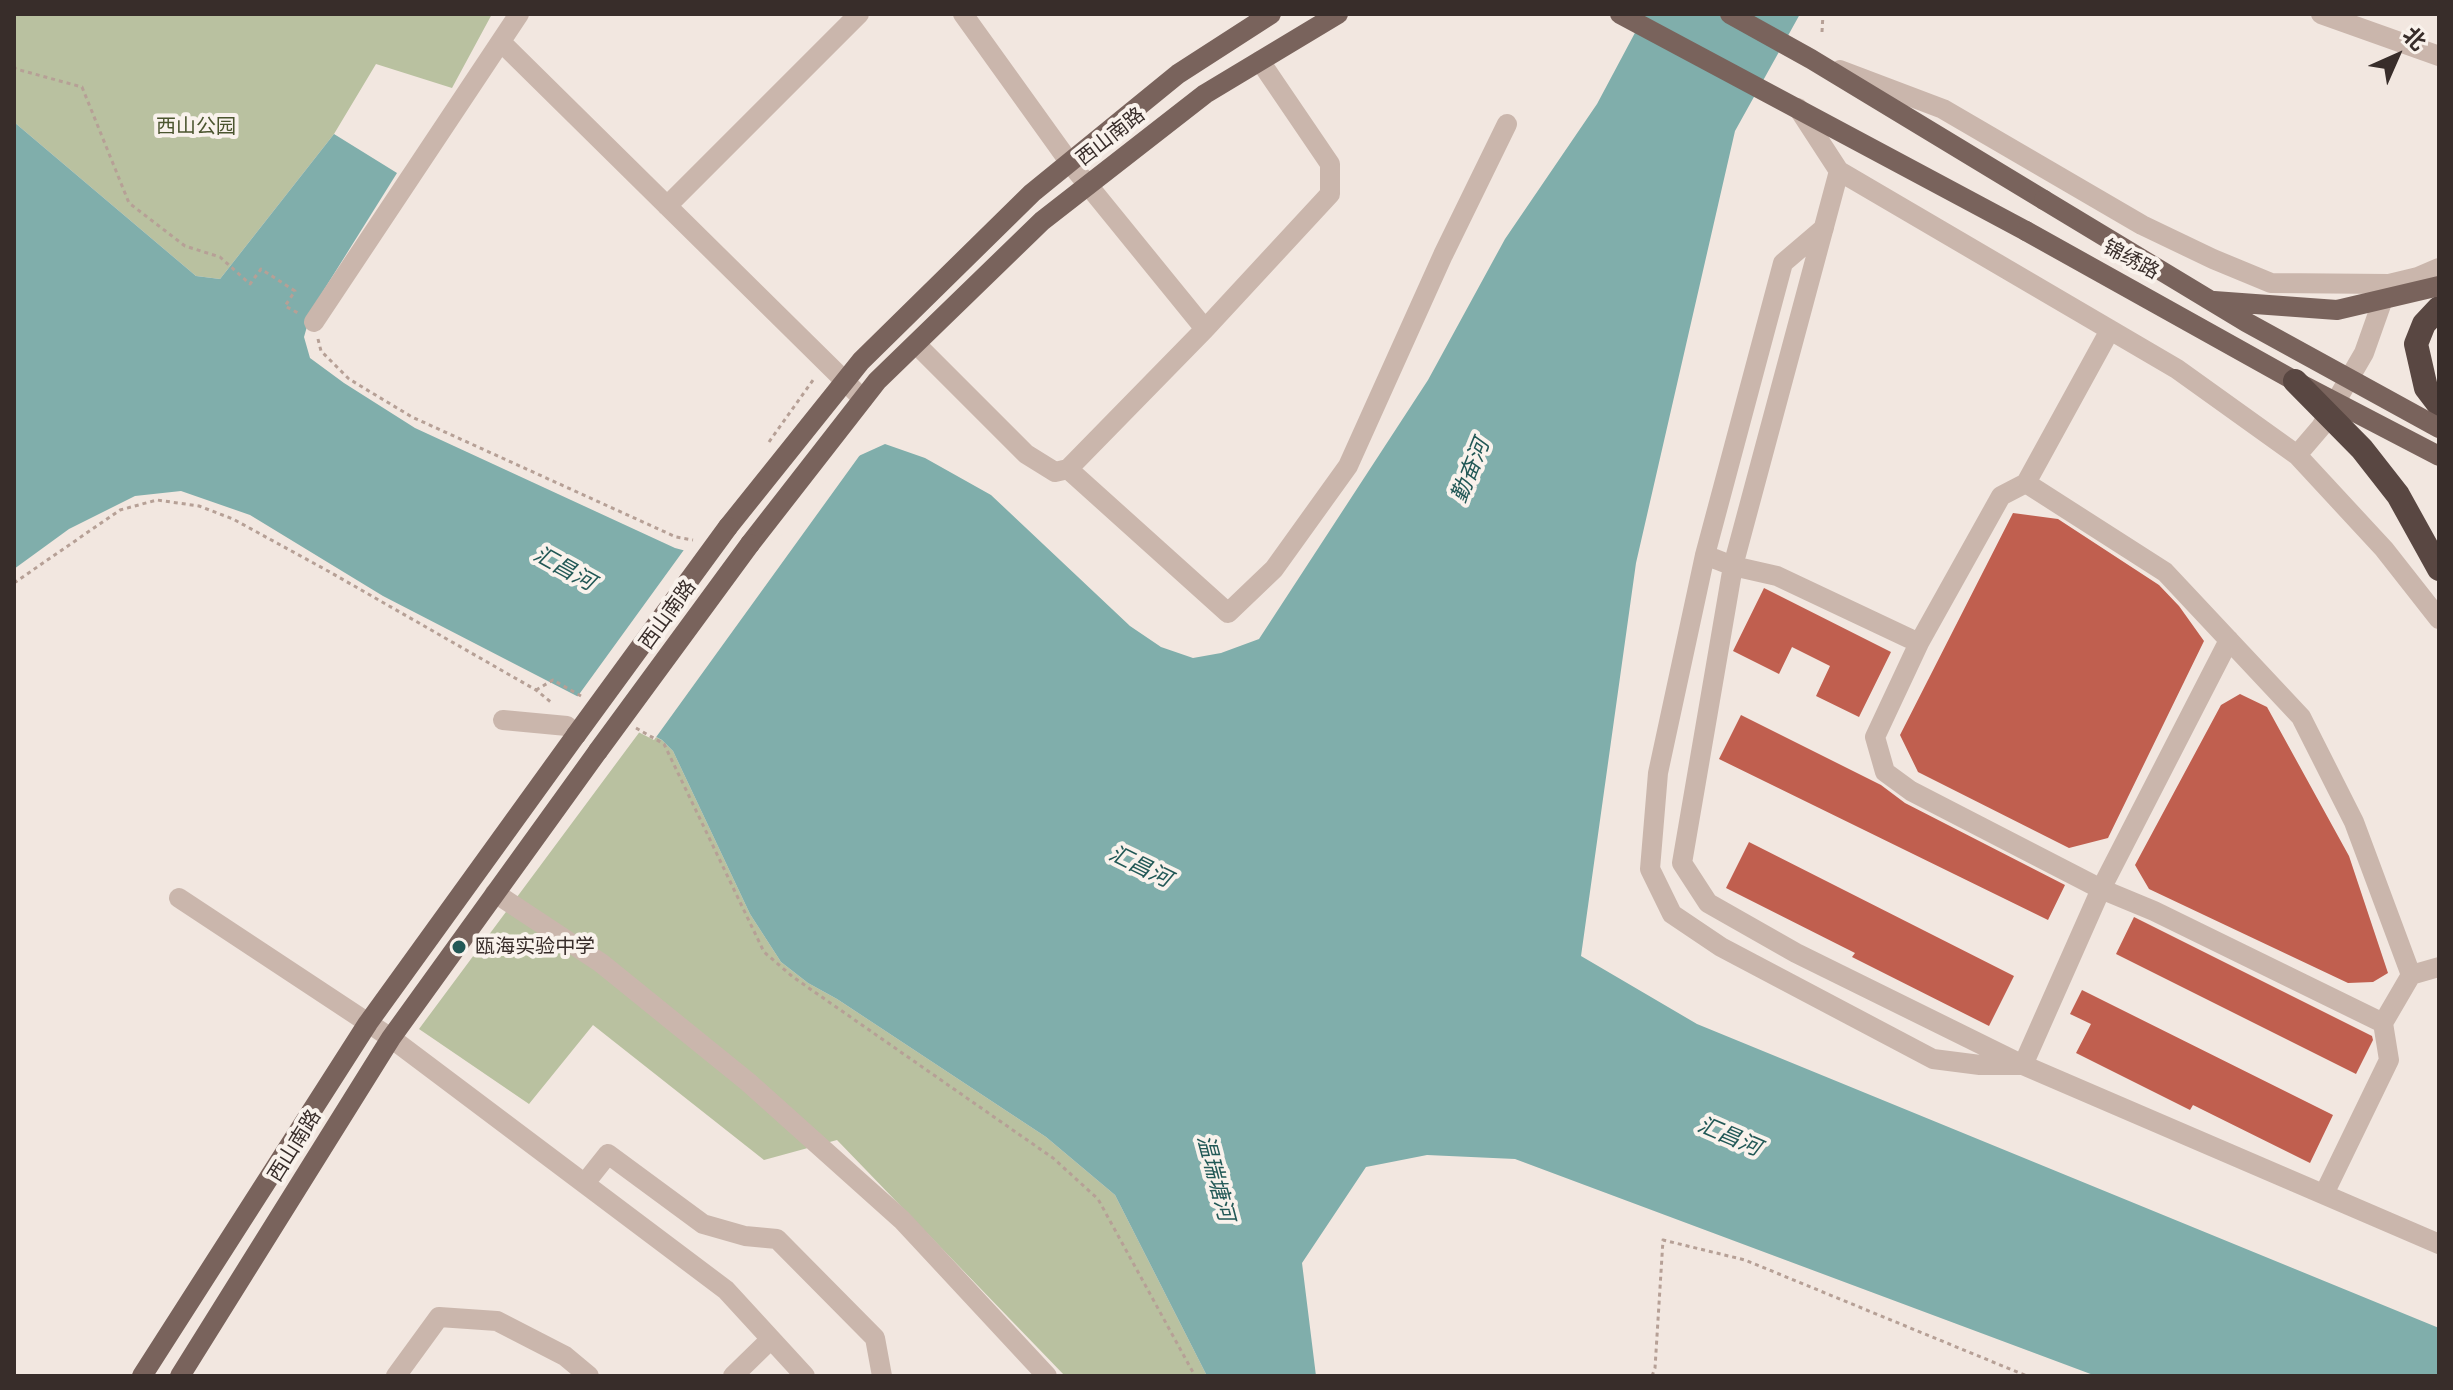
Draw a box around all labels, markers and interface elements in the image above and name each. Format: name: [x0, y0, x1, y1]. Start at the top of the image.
north arrow: [2357, 16, 2437, 96]
text: 北: [2397, 21, 2432, 56]
street label: 西山南路: [1072, 103, 1150, 171]
park label: 西山公园: [156, 115, 236, 139]
street label: 锦绣路: [2099, 235, 2163, 285]
water label: 勤奋河: [1446, 435, 1496, 507]
water label: 汇昌河: [529, 541, 599, 597]
street label: 西山南路: [635, 576, 701, 654]
water label: 汇昌河: [1105, 841, 1175, 893]
place label: 瓯海实验中学: [475, 935, 595, 959]
marker: 瓯海实验中学: [450, 938, 468, 956]
street label: 西山南路: [264, 1106, 326, 1186]
water label: 汇昌河: [1693, 1112, 1765, 1162]
water label: 温瑞塘河: [1191, 1132, 1239, 1224]

